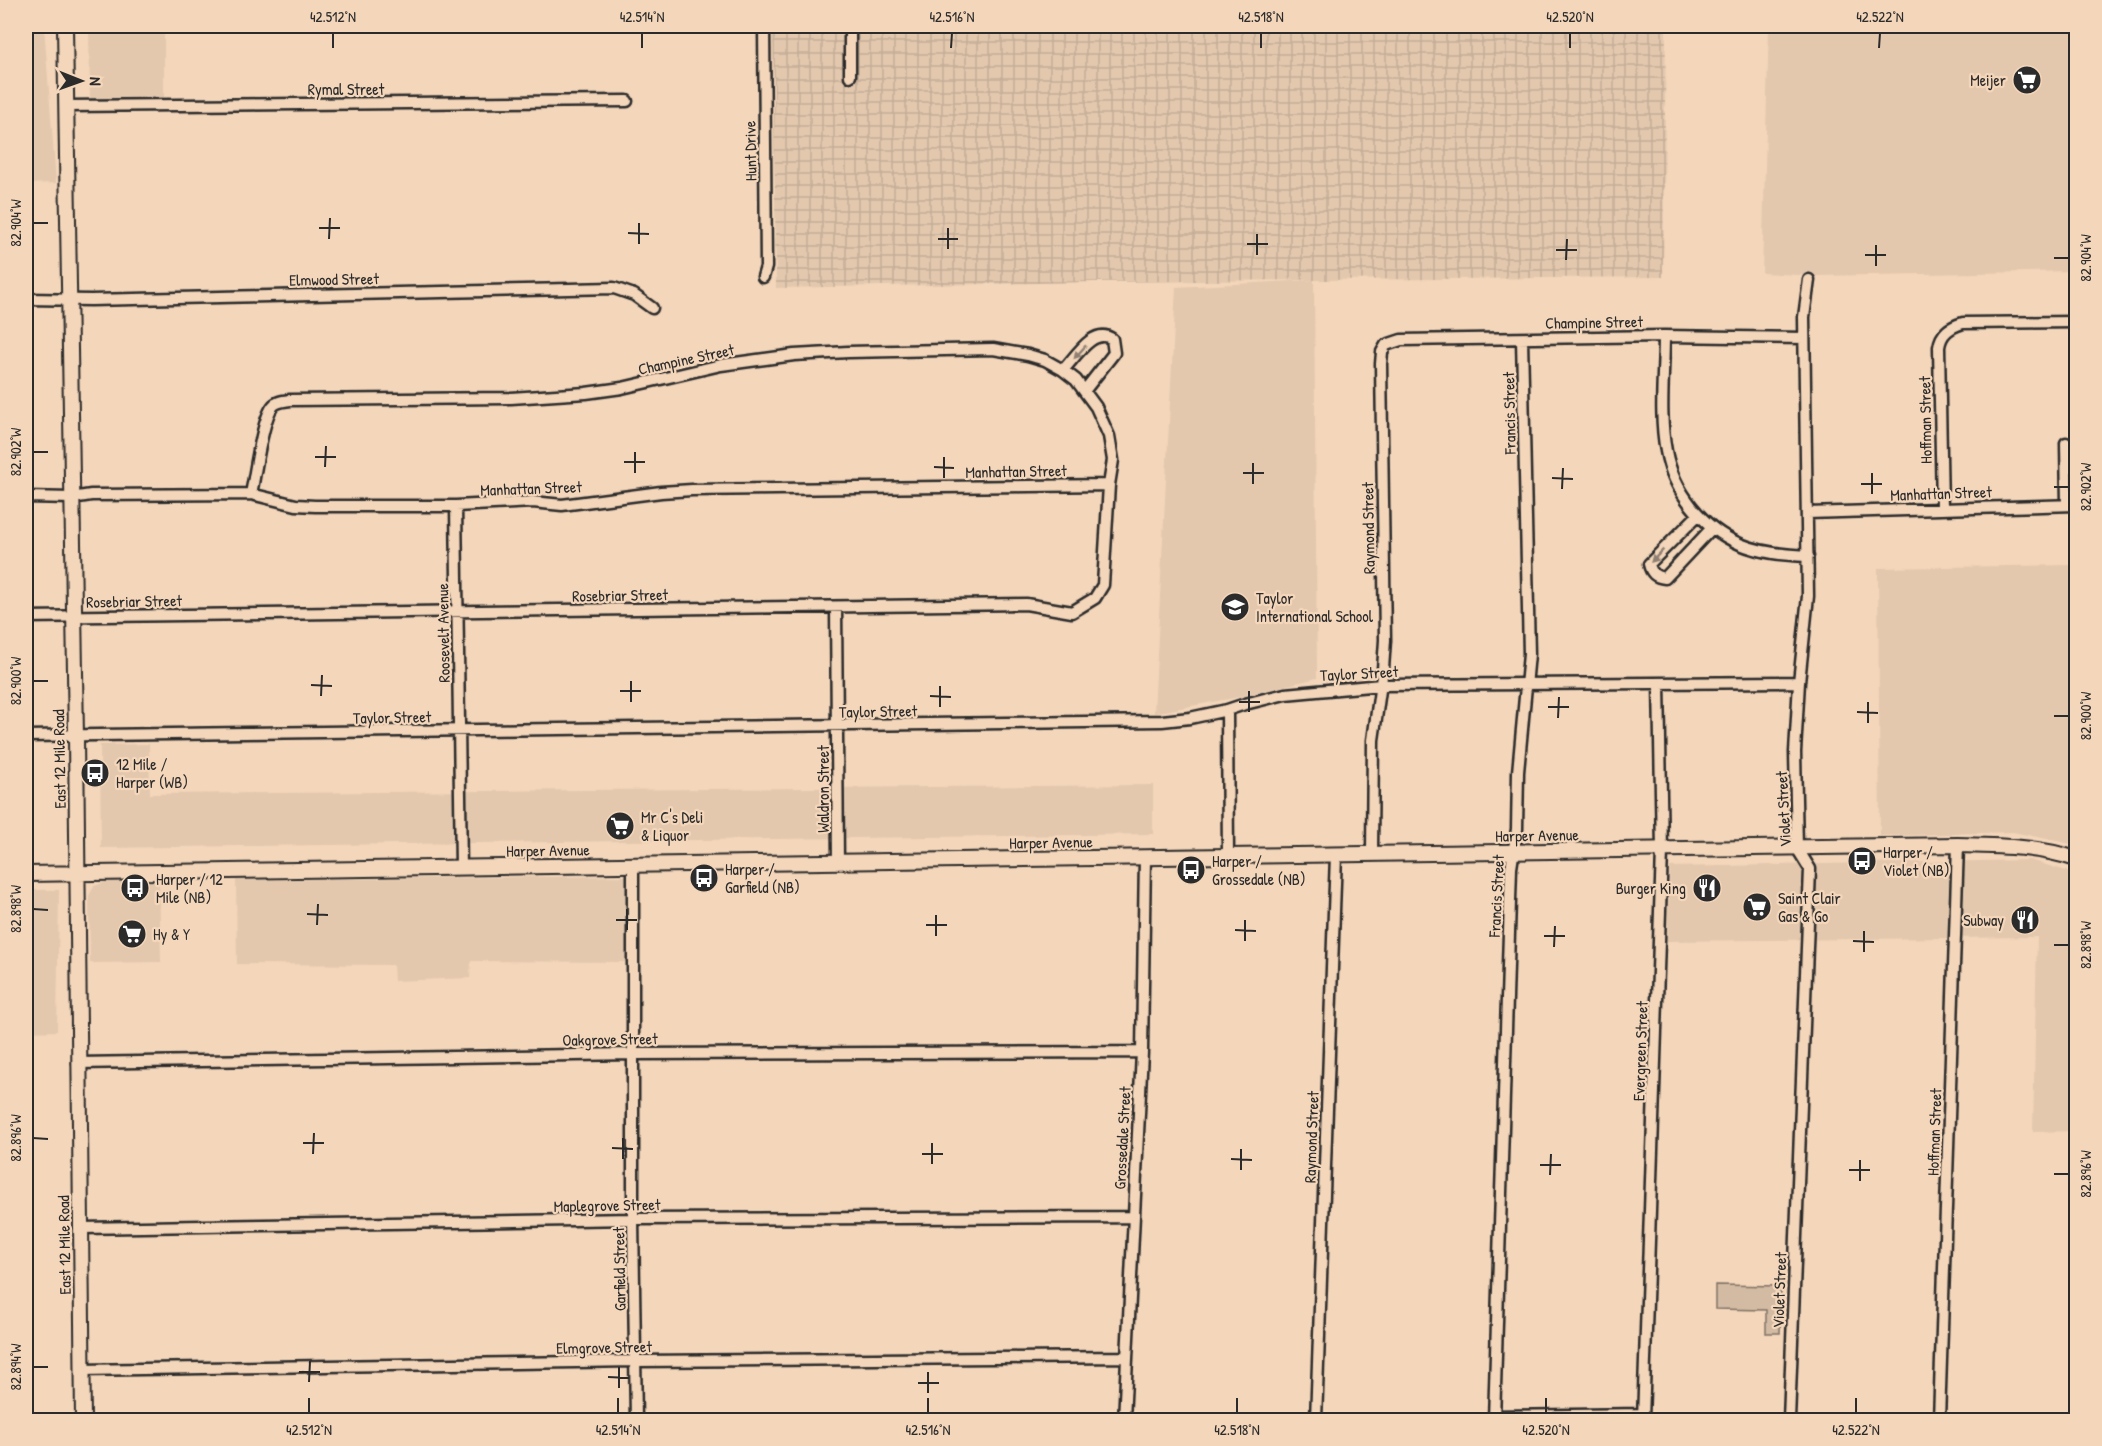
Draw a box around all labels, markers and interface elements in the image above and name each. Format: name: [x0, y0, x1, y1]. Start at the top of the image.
text: 42.512°N: [310, 6, 356, 27]
text: 42.514°N: [620, 6, 664, 27]
text: 42.516°N: [929, 6, 975, 27]
text: 42.518°N: [1238, 6, 1284, 27]
text: 42.520°N: [1546, 6, 1594, 27]
text: 42.522°N: [1856, 6, 1904, 27]
north arrow: [51, 51, 111, 111]
supermarket icon: Meijer: [2011, 64, 2043, 96]
place label: Meijer: [1970, 69, 2006, 91]
text: N: [85, 77, 107, 86]
street label: Rymal Street: [308, 78, 385, 100]
street label: Hunt Drive: [738, 120, 762, 181]
text: 82.904°W: [5, 199, 26, 247]
text: 82.904°W: [2075, 234, 2096, 282]
street label: Elmwood Street: [289, 267, 380, 291]
street label: Champine Street: [1545, 310, 1643, 334]
street label: Champine Street: [636, 338, 737, 380]
one-way arrow: [1074, 344, 1087, 359]
street label: Francis Street: [1497, 371, 1521, 455]
street label: Hoffman Street: [1913, 375, 1937, 464]
text: 82.902°W: [5, 427, 26, 476]
street label: Manhattan Street: [965, 459, 1067, 483]
text: 82.902°W: [2075, 462, 2096, 511]
street label: Manhattan Street: [480, 475, 583, 501]
street label: Manhattan Street: [1890, 480, 1993, 506]
street label: Raymond Street: [1356, 481, 1380, 574]
one-way arrow: [1649, 549, 1664, 563]
street label: Roosevelt Avenue: [431, 582, 455, 683]
street label: Rosebriar Street: [572, 583, 669, 607]
place label: Taylor International School: [1256, 587, 1374, 627]
street label: Rosebriar Street: [86, 589, 183, 613]
school or university icon: Taylor International School: [1219, 591, 1251, 623]
text: 82.900°W: [5, 656, 26, 705]
street label: Taylor Street: [1319, 660, 1399, 686]
text: 82.900°W: [2075, 691, 2096, 740]
street label: Taylor Street: [839, 699, 918, 723]
street label: Taylor Street: [353, 705, 432, 729]
street label: East 12 Mile Road: [47, 709, 71, 809]
street label: Waldron Street: [812, 745, 834, 833]
place label: 12 Mile / Harper (WB): [116, 753, 188, 793]
bus stop icon: 12 Mile / Harper (WB): [79, 757, 111, 789]
street label: Violet Street: [1770, 770, 1796, 848]
place label: Mr C's Deli & Liquor: [641, 806, 703, 846]
supermarket icon: Mr C's Deli & Liquor: [604, 810, 636, 842]
street label: Harper Avenue: [1495, 823, 1580, 847]
street label: Harper Avenue: [1009, 830, 1094, 854]
street label: Harper Avenue: [506, 838, 591, 862]
place label: Harper / Violet (NB): [1883, 841, 1950, 881]
bus stop icon: Harper / Violet (NB): [1846, 845, 1878, 877]
place label: Harper / Grossedale (NB): [1212, 850, 1306, 890]
bus stop icon: Harper / Grossedale (NB): [1175, 854, 1207, 886]
street label: Francis Street: [1483, 854, 1509, 939]
place label: Harper / Garfield (NB): [725, 858, 800, 898]
bus stop icon: Harper / Garfield (NB): [688, 862, 720, 894]
place label: Harper / 12 Mile (NB): [156, 868, 223, 908]
bus stop icon: Harper / 12 Mile (NB): [119, 872, 151, 904]
restaurant icon: Burger King: [1691, 872, 1723, 904]
place label: Burger King: [1616, 877, 1686, 899]
text: 82.898°W: [5, 884, 26, 933]
place label: Saint Clair Gas & Go: [1778, 887, 1841, 927]
supermarket icon: Saint Clair Gas & Go: [1741, 891, 1773, 923]
restaurant icon: Subway: [2009, 904, 2041, 936]
place label: Subway: [1963, 909, 2004, 931]
supermarket icon: Hy & Y: [116, 918, 148, 950]
text: 82.898°W: [2075, 920, 2096, 969]
place label: Hy & Y: [153, 923, 190, 945]
street label: Evergreen Street: [1627, 1000, 1653, 1101]
street label: Oakgrove Street: [562, 1027, 658, 1051]
street label: Grossedale Street: [1108, 1085, 1136, 1190]
street label: Hoffman Street: [1921, 1087, 1947, 1176]
street label: Raymond Street: [1298, 1090, 1324, 1183]
text: 82.896°W: [5, 1114, 26, 1162]
text: 82.896°W: [2075, 1150, 2096, 1198]
street label: Maplegrove Street: [553, 1193, 661, 1217]
street label: East 12 Mile Road: [52, 1195, 76, 1295]
street label: Garfield Street: [607, 1226, 631, 1311]
street label: Violet Street: [1767, 1251, 1791, 1328]
street label: Elmgrove Street: [556, 1335, 652, 1359]
text: 82.894°W: [5, 1343, 26, 1391]
text: 42.512°N: [286, 1419, 332, 1440]
text: 42.514°N: [596, 1419, 640, 1440]
text: 42.516°N: [905, 1419, 951, 1440]
text: 42.518°N: [1214, 1419, 1260, 1440]
text: 42.520°N: [1522, 1419, 1570, 1440]
text: 42.522°N: [1832, 1419, 1880, 1440]

